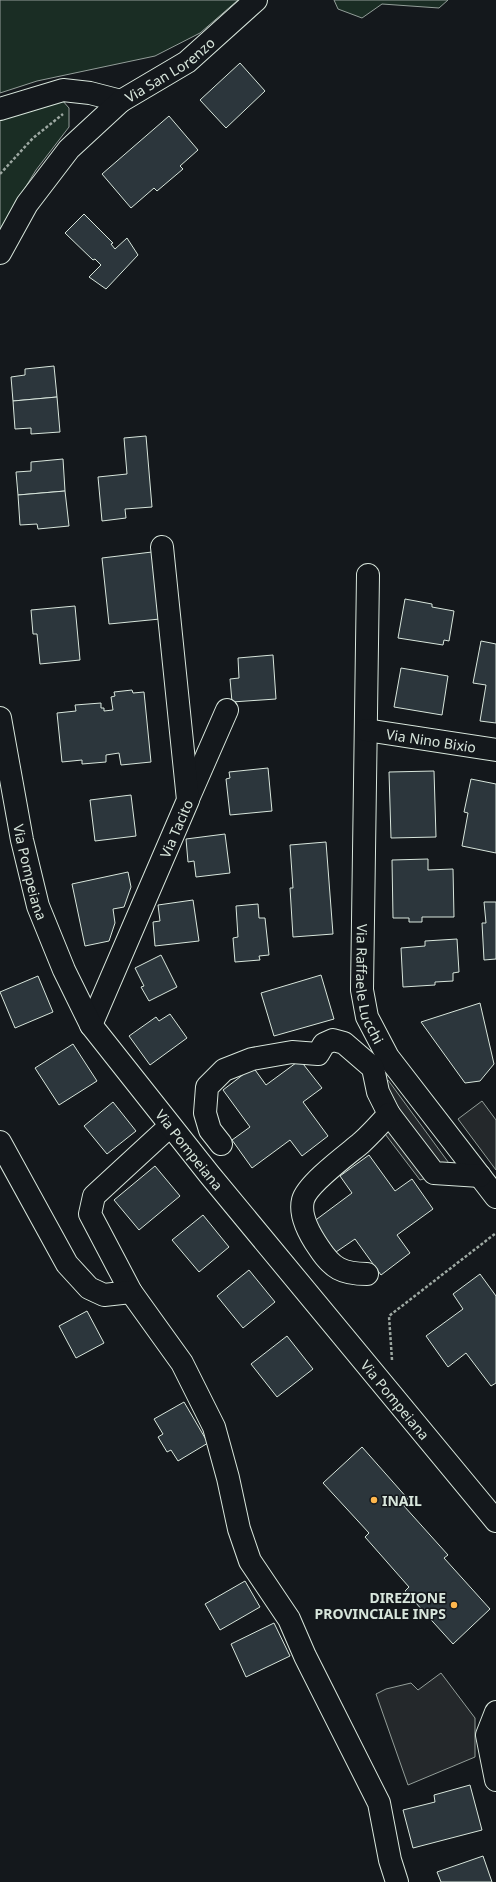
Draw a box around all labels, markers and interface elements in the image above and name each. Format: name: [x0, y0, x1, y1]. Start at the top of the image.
street label: Via San Lorenzo: [121, 33, 218, 106]
street label: Via Nino Bixio: [385, 724, 478, 756]
street label: Via Tacito: [155, 796, 197, 861]
street label: Via Pompeiana: [10, 823, 52, 923]
street label: Via Raffaele Lucchi: [353, 924, 389, 1047]
street label: Via Pompeiana: [152, 1105, 228, 1194]
street label: Via Pompeiana: [357, 1356, 434, 1443]
place label: INAIL: [382, 1491, 422, 1510]
marker: INAIL: [369, 1495, 379, 1505]
place label: DIREZIONE PROVINCIALE INPS: [315, 1588, 446, 1623]
marker: DIREZIONE PROVINCIALE INPS: [449, 1600, 459, 1610]

